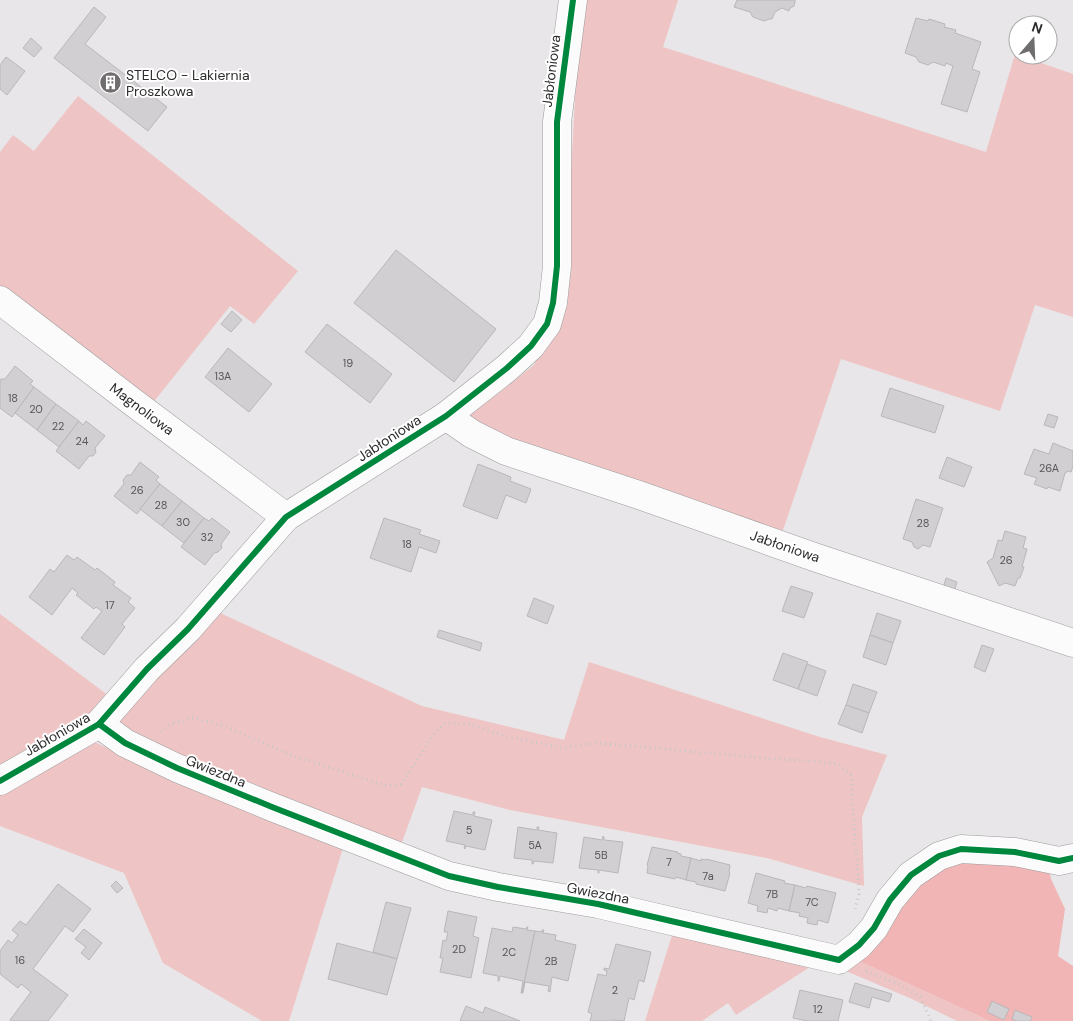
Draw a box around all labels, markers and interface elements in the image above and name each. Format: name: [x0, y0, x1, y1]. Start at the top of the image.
north arrow: [1008, 15, 1058, 65]
text: N: [1029, 18, 1045, 38]
street label: Jabłoniowa: [538, 34, 564, 108]
place label: STELCO - Lakiernia Proszkowa: [126, 66, 250, 100]
building icon: STELCO - Lakiernia Proszkowa: [98, 71, 122, 95]
house number: 19: [343, 356, 353, 370]
house number: 13A: [215, 369, 231, 383]
street label: Magnoliowa: [106, 379, 178, 439]
house number: 18: [8, 391, 18, 405]
house number: 20: [29, 402, 43, 416]
street label: Jabłoniowa: [354, 411, 424, 465]
house number: 22: [52, 419, 64, 433]
house number: 24: [76, 434, 89, 448]
house number: 26A: [1039, 461, 1059, 475]
house number: 26: [130, 483, 144, 497]
house number: 28: [155, 498, 167, 512]
house number: 30: [176, 515, 190, 529]
house number: 28: [917, 516, 929, 530]
street label: Jabłoniowa: [748, 526, 822, 566]
house number: 32: [201, 530, 213, 544]
house number: 18: [402, 537, 412, 551]
house number: 26: [999, 553, 1013, 567]
house number: 17: [105, 598, 115, 612]
street label: Jabłoniowa: [21, 708, 93, 760]
street label: Gwiezdna: [183, 751, 249, 791]
house number: 5: [466, 823, 473, 837]
house number: 5A: [528, 838, 542, 852]
house number: 5B: [594, 848, 608, 862]
house number: 7: [666, 855, 672, 869]
house number: 7a: [702, 869, 714, 883]
street label: Gwiezdna: [565, 878, 631, 908]
house number: 7B: [766, 887, 779, 901]
house number: 7C: [805, 895, 819, 909]
house number: 2D: [452, 942, 466, 956]
house number: 2C: [502, 945, 516, 959]
house number: 16: [15, 953, 25, 967]
house number: 2B: [545, 954, 558, 968]
house number: 2: [612, 983, 618, 997]
house number: 12: [813, 1002, 823, 1016]

